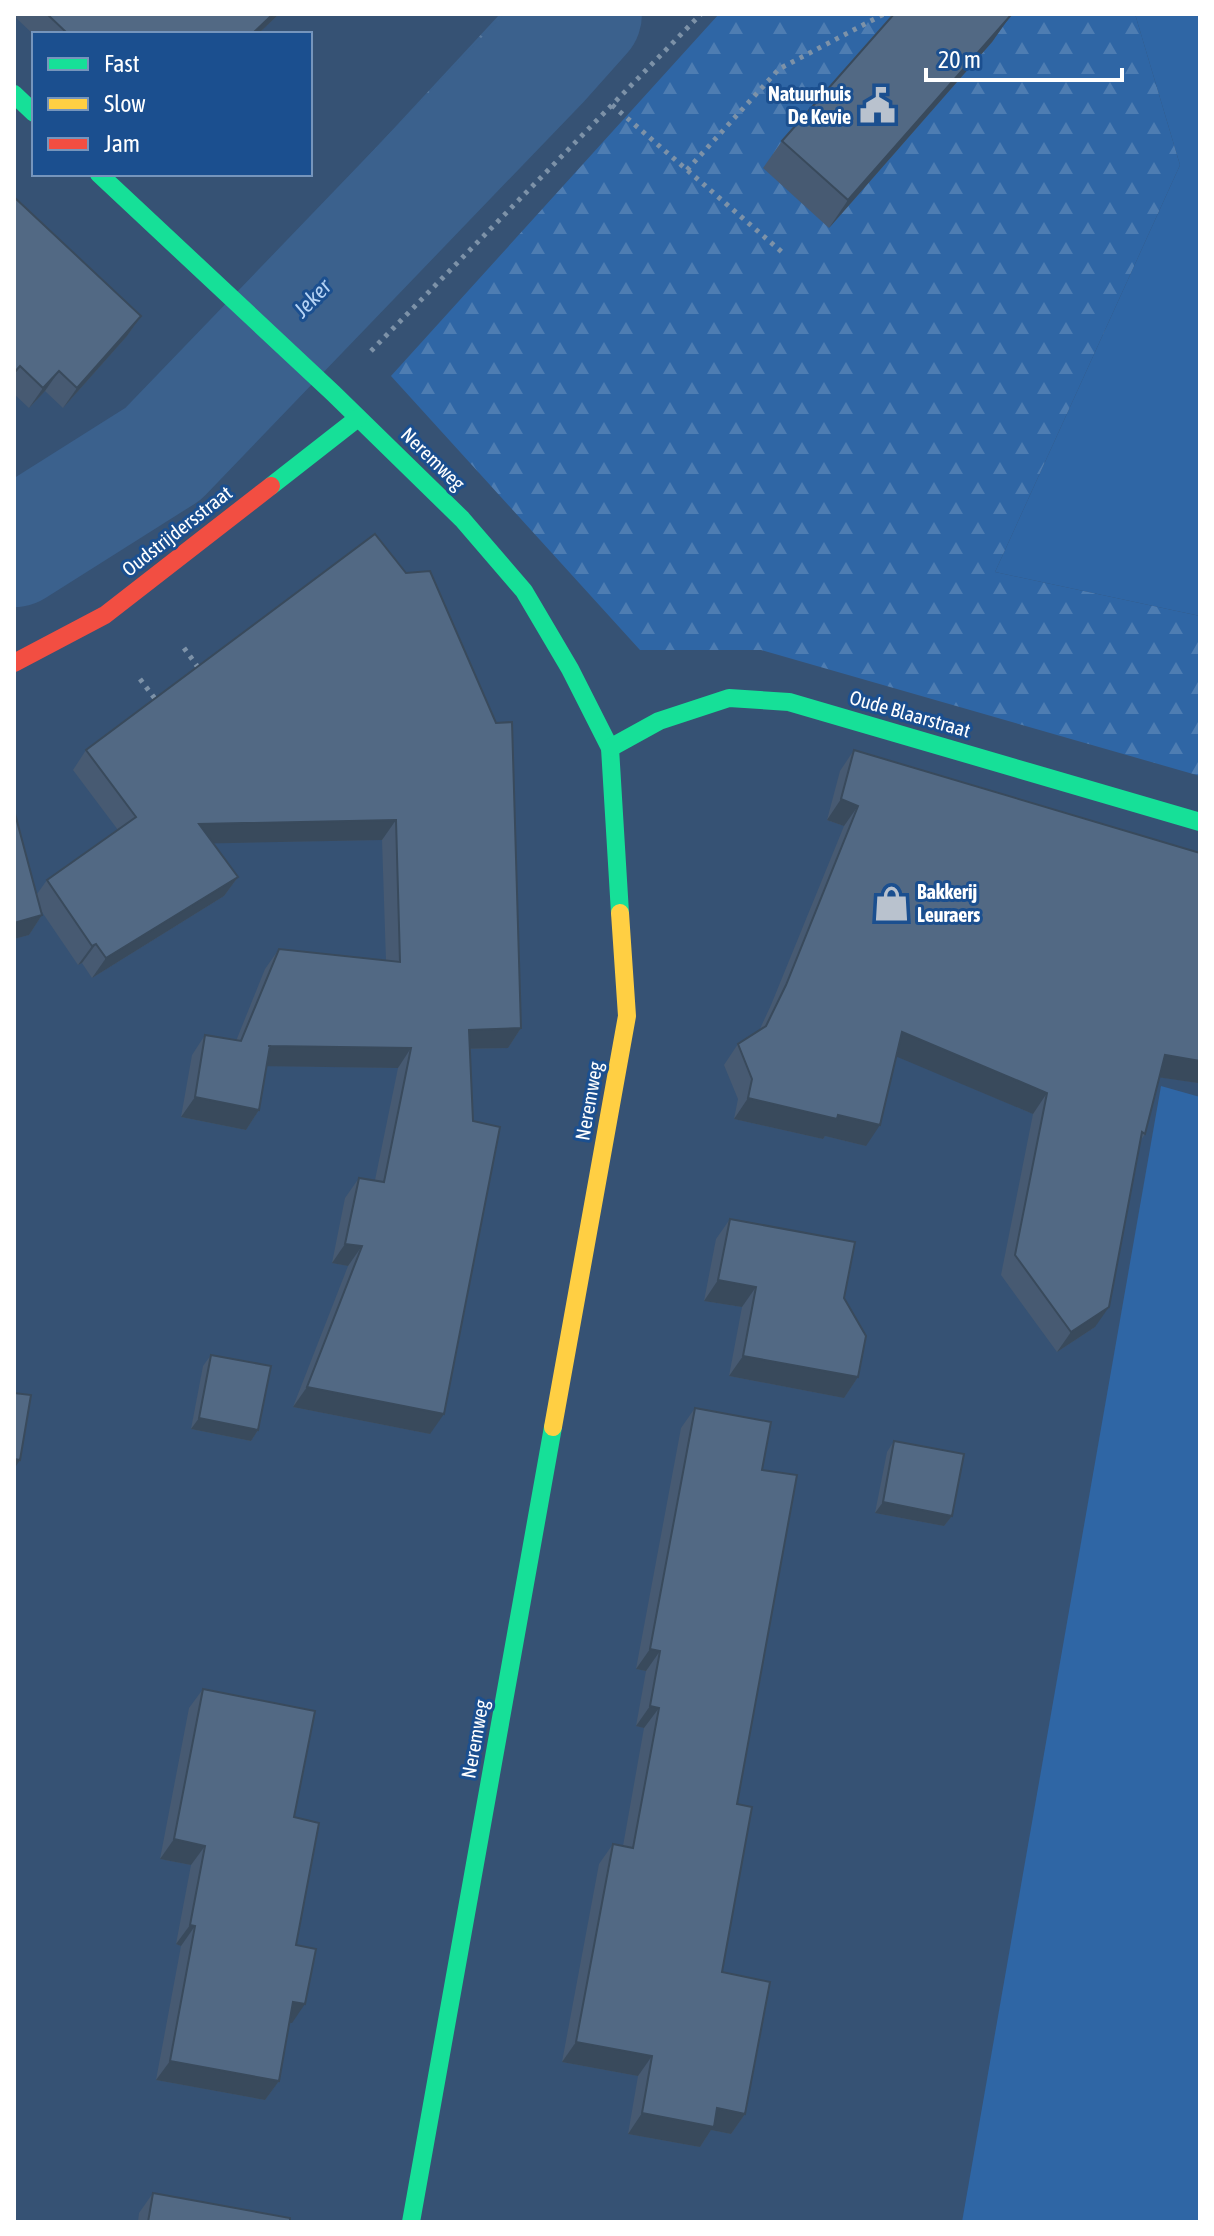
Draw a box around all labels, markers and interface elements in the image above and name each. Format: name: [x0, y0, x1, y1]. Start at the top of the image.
legend: [32, 32, 312, 176]
scale bar: [926, 32, 1122, 82]
text: 20 m: [938, 46, 981, 73]
text: Fast: [104, 50, 140, 77]
place label: Natuurhuis De Kevie: [768, 82, 851, 128]
public building icon: Natuurhuis De Kevie: [858, 86, 896, 124]
text: Slow: [104, 90, 146, 117]
text: Jam: [104, 130, 140, 157]
water label: Jeker: [287, 273, 337, 323]
street label: Neremweg: [397, 423, 470, 495]
street label: Oudstrijdersstraat: [117, 480, 236, 581]
street label: Oude Blaarstraat: [847, 685, 973, 742]
place label: Bakkerij Leuraers: [917, 880, 980, 926]
shop icon: Bakkerij Leuraers: [872, 884, 910, 922]
street label: Neremweg: [570, 1059, 607, 1142]
street label: Neremweg: [456, 1697, 493, 1780]

